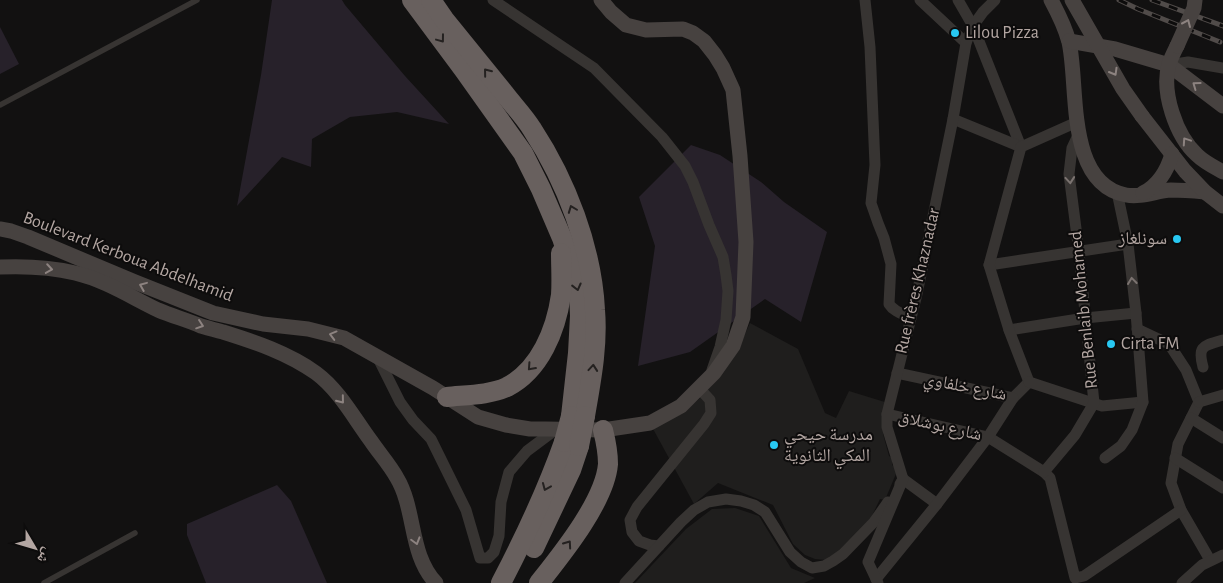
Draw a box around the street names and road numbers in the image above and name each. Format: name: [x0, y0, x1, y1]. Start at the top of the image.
street label: Rue frères Khaznadar: [892, 206, 944, 356]
street label: Boulevard Kerboua Abdelhamid: [21, 209, 235, 305]
street label: Rue Benlaib Mohamed: [1067, 230, 1101, 390]
street label: شارع خلفاوي: [921, 370, 1008, 408]
street label: شارع بوشلاق: [896, 408, 983, 445]

